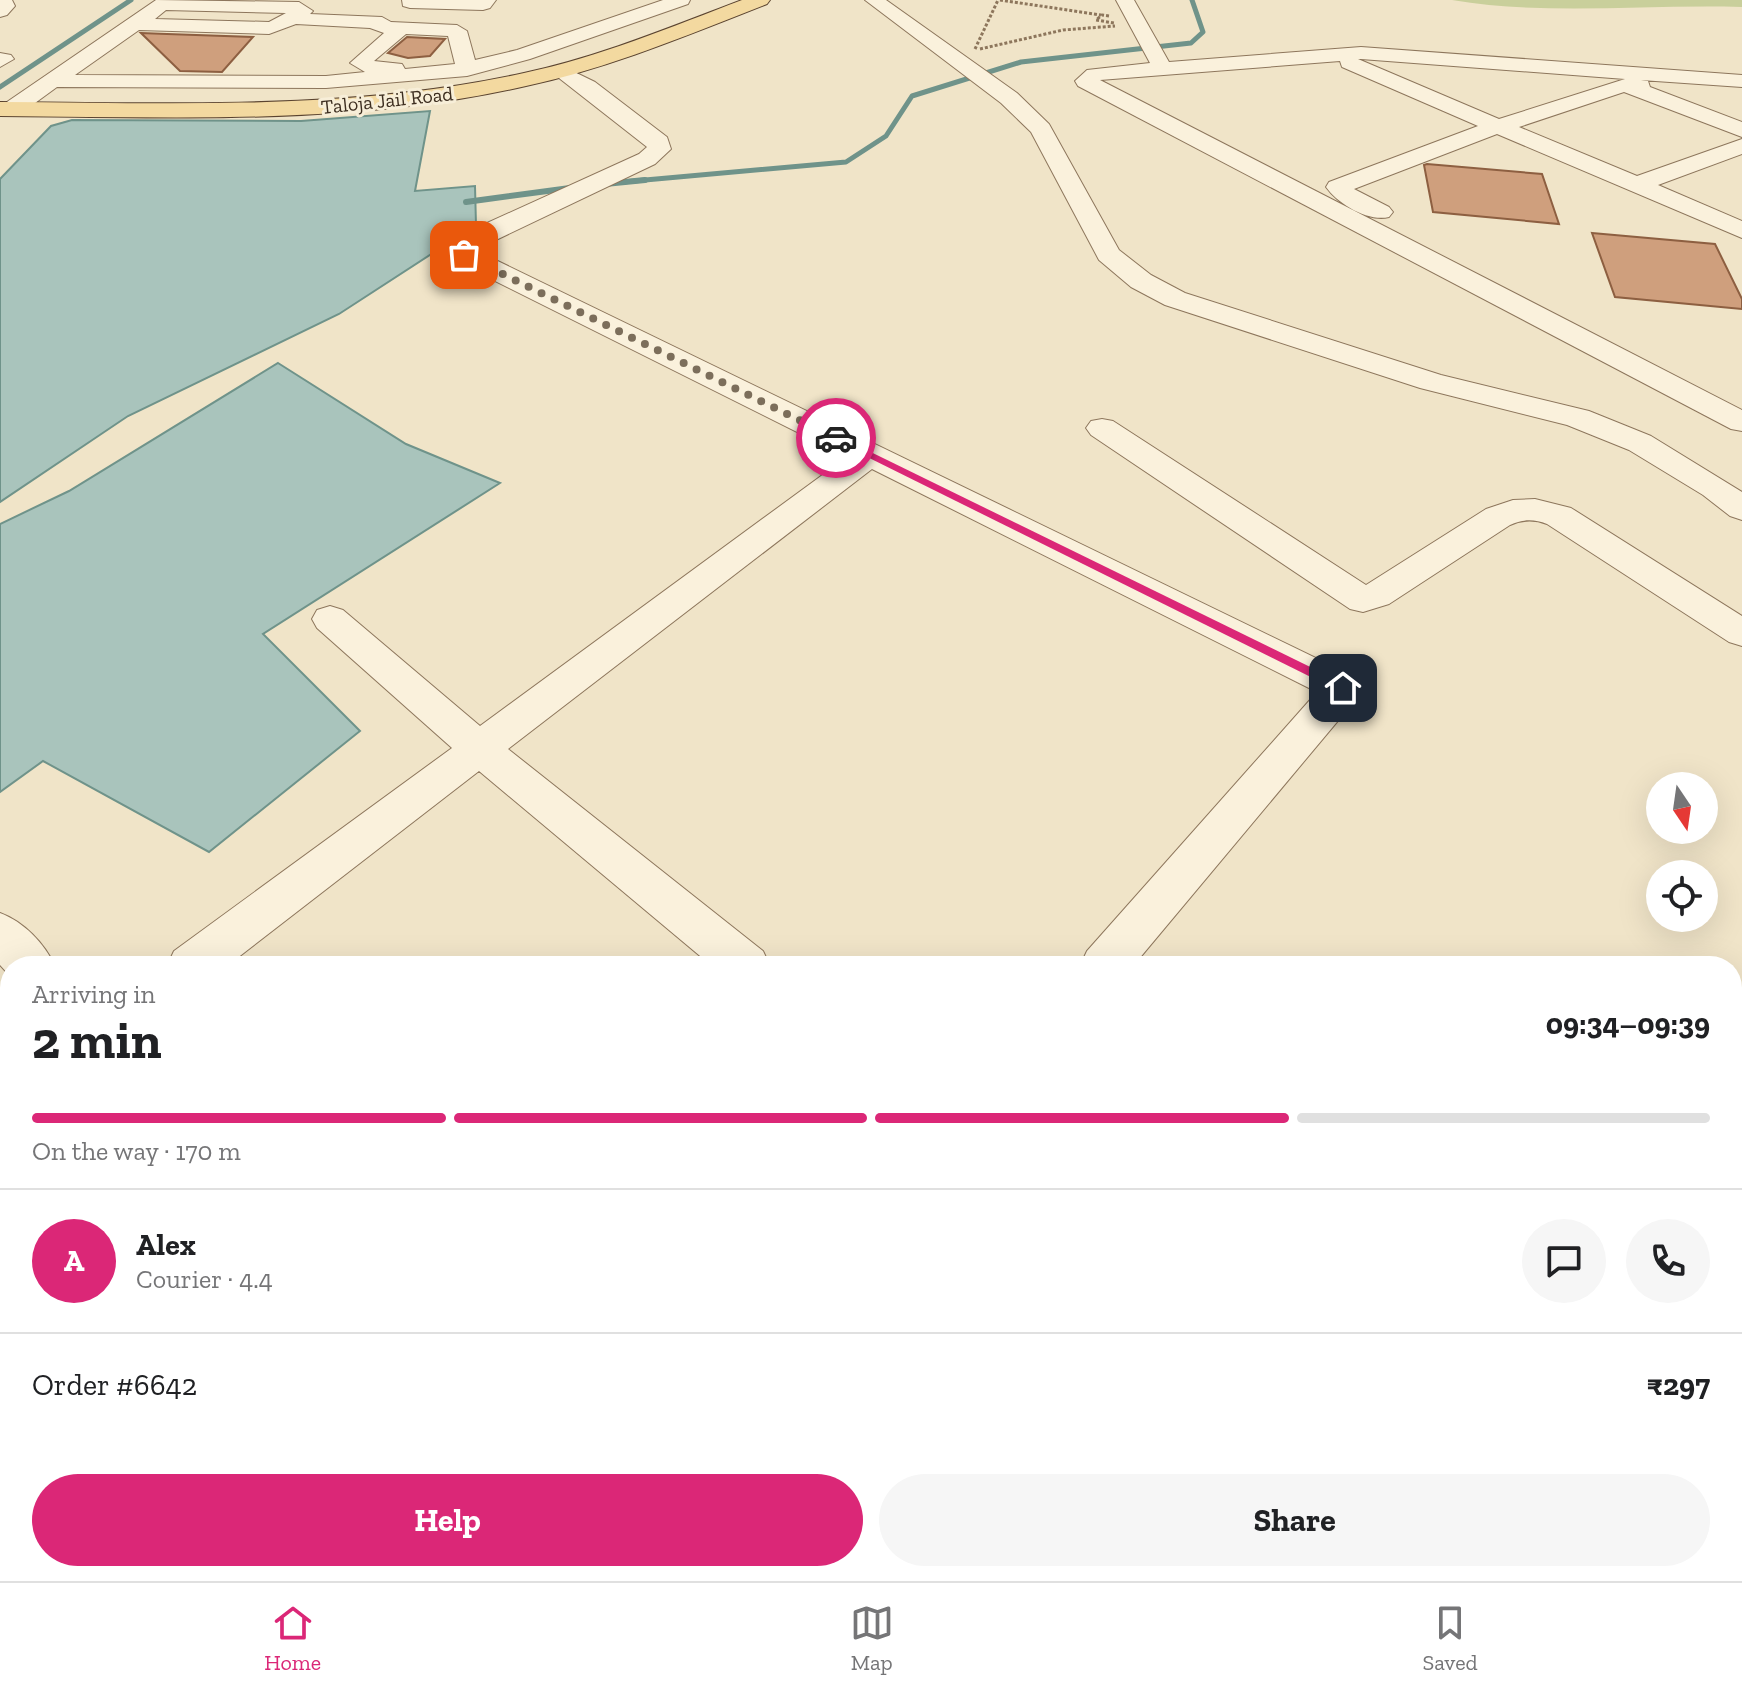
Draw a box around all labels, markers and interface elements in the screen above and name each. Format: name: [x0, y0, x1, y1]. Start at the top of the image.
street label: Taloja Jail Road: [320, 81, 454, 119]
pin: [430, 221, 498, 289]
icon: bag: [442, 233, 486, 277]
courier: [796, 398, 876, 478]
icon: car: [814, 416, 858, 460]
pin: [1309, 654, 1377, 722]
icon: home: [1321, 666, 1365, 710]
north arrow: [1646, 772, 1718, 844]
map controls: [1646, 772, 1718, 932]
button: locate: [1646, 860, 1718, 932]
text: Arriving in: [32, 978, 155, 1010]
text: 09:34–09:39: [1546, 1006, 1710, 1042]
text: 2 min: [32, 1009, 162, 1071]
text: On the way · 170 m: [32, 1135, 241, 1167]
button: chat: [1522, 1219, 1606, 1303]
button: phone: [1626, 1219, 1710, 1303]
text: Alex: [136, 1227, 196, 1263]
text: A: [64, 1243, 84, 1279]
text: Courier · 4.4: [136, 1263, 273, 1295]
text: Order #6642: [32, 1367, 197, 1403]
text: ₹297: [1647, 1367, 1710, 1403]
button: Help: [32, 1474, 863, 1566]
button: Share: [879, 1474, 1710, 1566]
tab: Home: [264, 1601, 321, 1676]
tab: Map: [850, 1601, 894, 1676]
tab: Saved: [1422, 1601, 1478, 1676]

